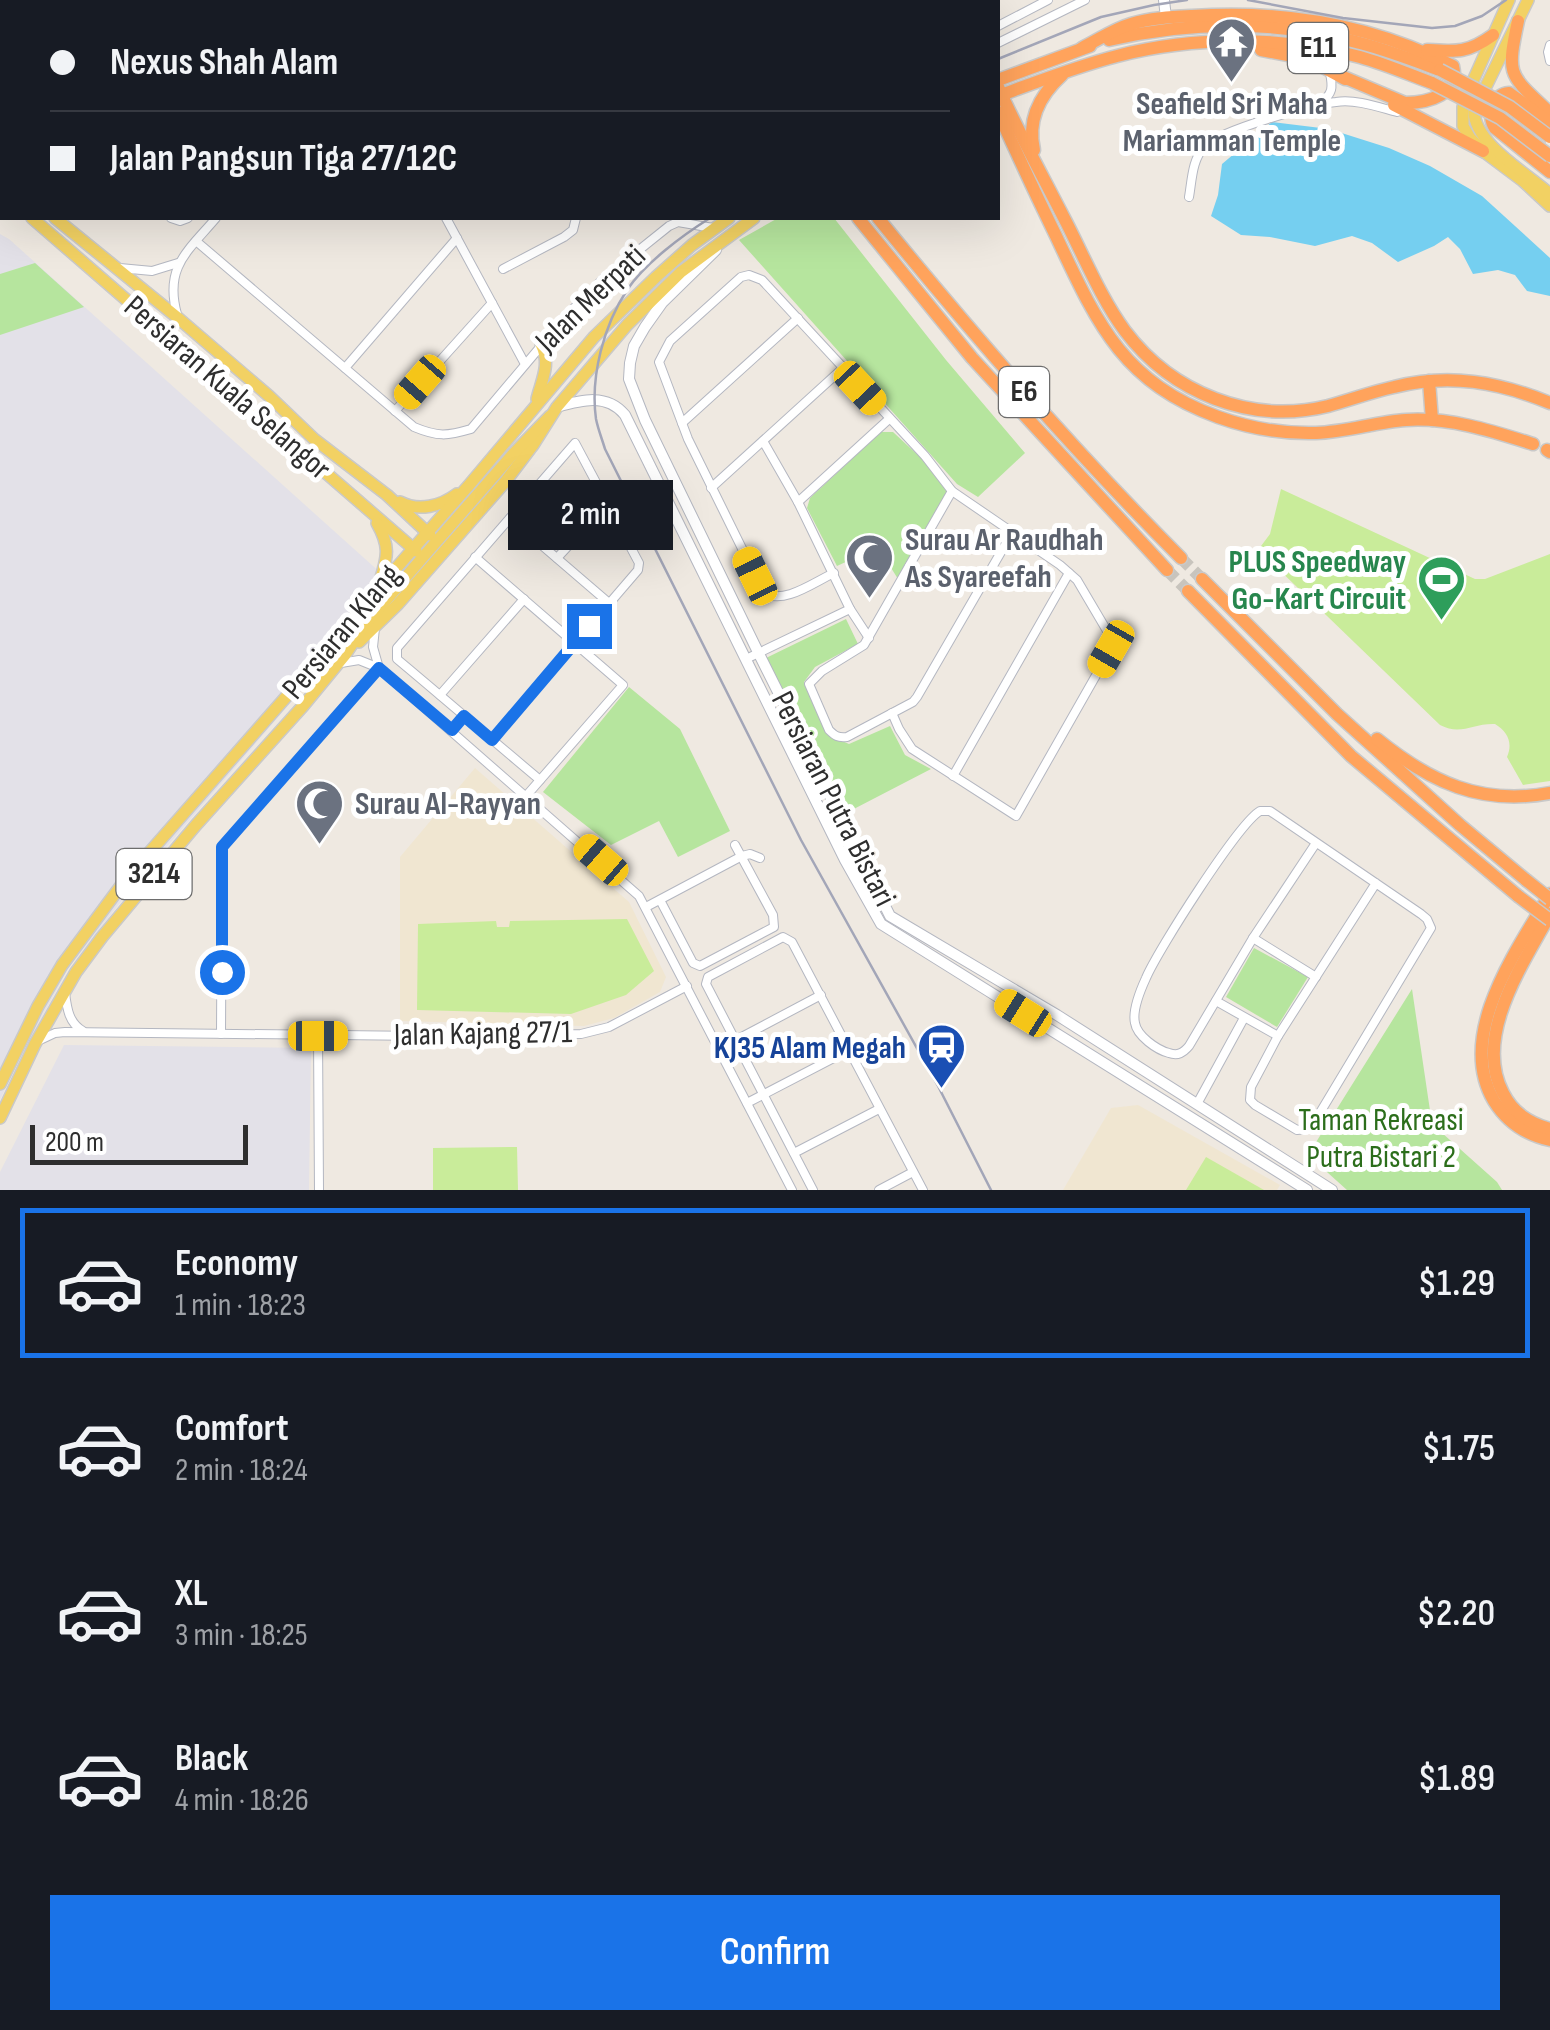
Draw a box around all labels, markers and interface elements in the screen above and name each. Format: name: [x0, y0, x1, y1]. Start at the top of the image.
temple icon: Seafield Sri Maha Mariamman Temple: [1206, 16, 1258, 84]
road number: E11: [1288, 23, 1348, 73]
text: Nexus Shah Alam: [110, 40, 338, 85]
place label: Seafield Sri Maha Mariamman Temple: [1123, 85, 1341, 161]
text: Jalan Pangsun Tiga 27/12C: [110, 136, 457, 181]
street label: Jalan Merpati: [527, 237, 654, 362]
street label: Persiaran Kuala Selangor: [116, 288, 338, 488]
car: [389, 350, 451, 414]
car: [829, 356, 891, 420]
road number: E6: [999, 367, 1049, 417]
callout: 2 min: [506, 481, 672, 551]
text: 2 min: [561, 495, 620, 534]
place label: Surau Ar Raudhah As Syareefah: [904, 521, 1103, 597]
mosque icon: Surau Ar Raudhah As Syareefah: [844, 532, 896, 600]
car: [728, 542, 782, 610]
place label: PLUS Speedway Go-Kart Circuit: [1228, 543, 1406, 619]
sports icon: PLUS Speedway Go-Kart Circuit: [1415, 554, 1467, 622]
street label: Persiaran Klang: [274, 557, 410, 707]
route end: [567, 604, 612, 649]
car: [1083, 616, 1139, 682]
street label: Persiaran Putra Bistari: [762, 685, 904, 913]
mosque icon: Surau Al-Rayyan: [294, 778, 346, 846]
place label: Surau Al-Rayyan: [355, 785, 541, 824]
car: [569, 829, 633, 891]
road number: 3214: [116, 849, 192, 899]
route start: [200, 950, 245, 995]
car: [990, 984, 1056, 1042]
street label: Jalan Kajang 27/1: [392, 1013, 573, 1055]
car: [288, 1021, 348, 1051]
station icon: KJ35 Alam Megah: [915, 1022, 967, 1090]
place label: KJ35 Alam Megah: [714, 1029, 906, 1068]
park label: Taman Rekreasi Putra Bistari 2: [1298, 1101, 1464, 1177]
scale bar: [30, 1120, 248, 1164]
text: 200 m: [45, 1126, 104, 1159]
icon: car: [55, 1238, 145, 1328]
text: Economy: [175, 1241, 298, 1286]
text: $1.29: [1418, 1261, 1495, 1306]
text: 1 min · 18:23: [175, 1286, 306, 1325]
icon: car: [55, 1403, 145, 1493]
text: Comfort: [175, 1406, 289, 1451]
text: $1.75: [1422, 1426, 1495, 1471]
text: 2 min · 18:24: [175, 1451, 308, 1490]
icon: car: [55, 1568, 145, 1658]
text: XL: [175, 1571, 208, 1616]
text: $2.20: [1417, 1591, 1495, 1636]
text: 3 min · 18:25: [175, 1616, 308, 1655]
icon: car: [55, 1733, 145, 1823]
text: Black: [175, 1736, 248, 1781]
text: $1.89: [1418, 1756, 1495, 1801]
text: 4 min · 18:26: [175, 1781, 309, 1820]
button: Confirm: [50, 1895, 1500, 2010]

